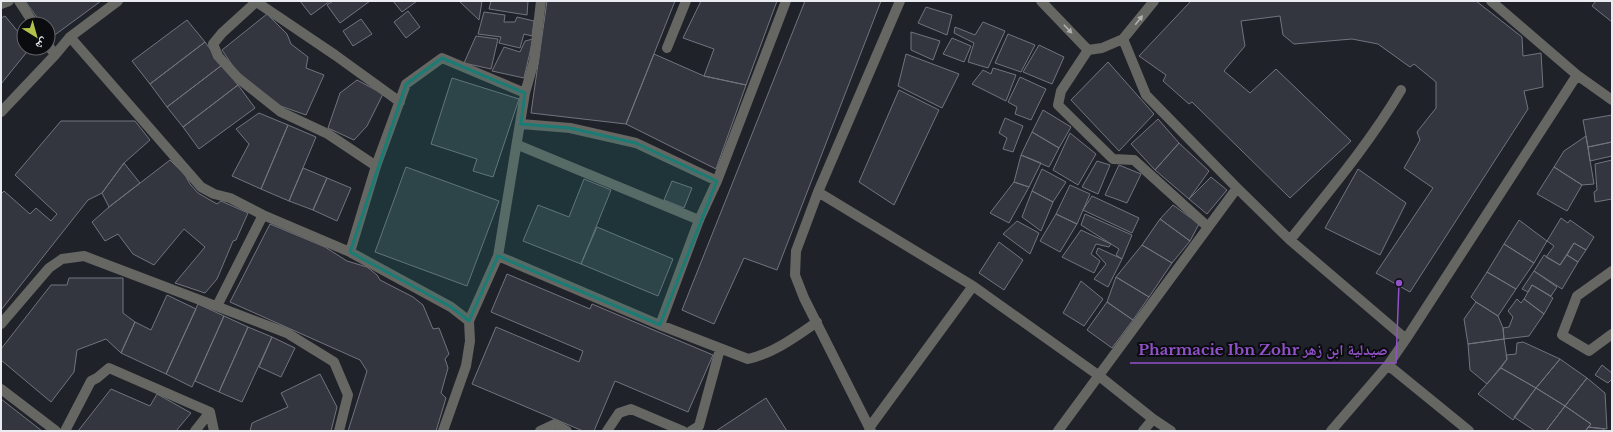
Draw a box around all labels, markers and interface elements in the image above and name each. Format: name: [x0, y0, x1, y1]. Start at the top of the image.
one-way arrow: [1134, 15, 1143, 26]
north arrow: [16, 16, 56, 56]
one-way arrow: [1063, 24, 1073, 34]
text: ش: [32, 34, 51, 53]
callout: Pharmacie Ibn Zohr صيدلية ابن زهر: [1130, 336, 1396, 363]
text: Pharmacie Ibn Zohr صيدلية ابن زهر: [1138, 340, 1388, 359]

